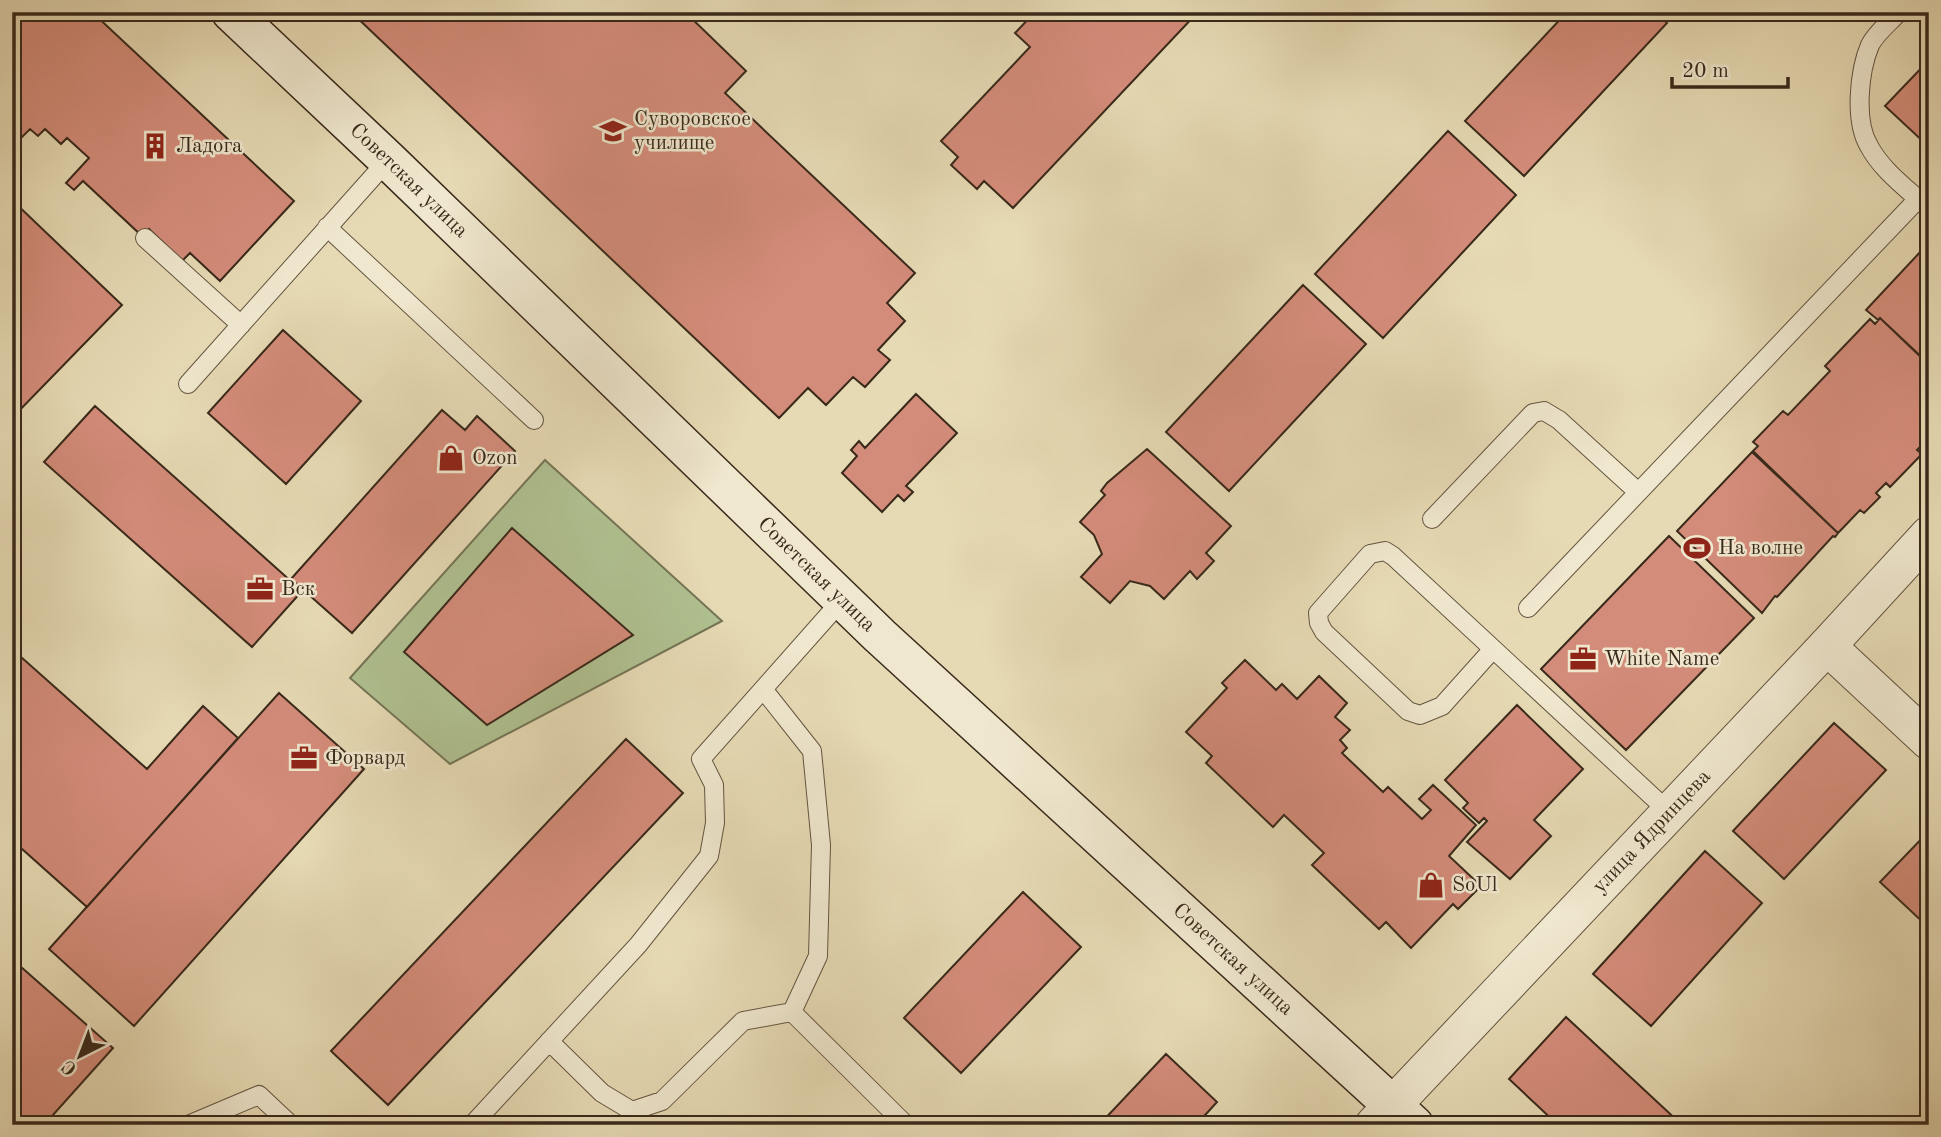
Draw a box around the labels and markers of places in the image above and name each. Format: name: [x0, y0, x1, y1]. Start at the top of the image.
place label: Суворовское училище: [634, 109, 751, 154]
school or university icon: Суворовское училище: [598, 116, 628, 146]
building icon: Ладога: [140, 131, 170, 161]
place label: Ладога: [176, 136, 242, 157]
shop icon: Ozon: [436, 443, 466, 473]
place label: Ozon: [472, 448, 518, 469]
sports icon: На волне: [1682, 533, 1712, 563]
place label: На волне: [1718, 538, 1803, 559]
office icon: Вск: [245, 574, 275, 604]
place label: Вск: [281, 579, 316, 600]
office icon: White Name: [1568, 644, 1598, 674]
place label: White Name: [1604, 649, 1719, 670]
office icon: Форвард: [289, 743, 319, 773]
place label: Форвард: [325, 748, 406, 769]
shop icon: SoUl: [1416, 870, 1446, 900]
place label: SoUl: [1452, 875, 1498, 896]

